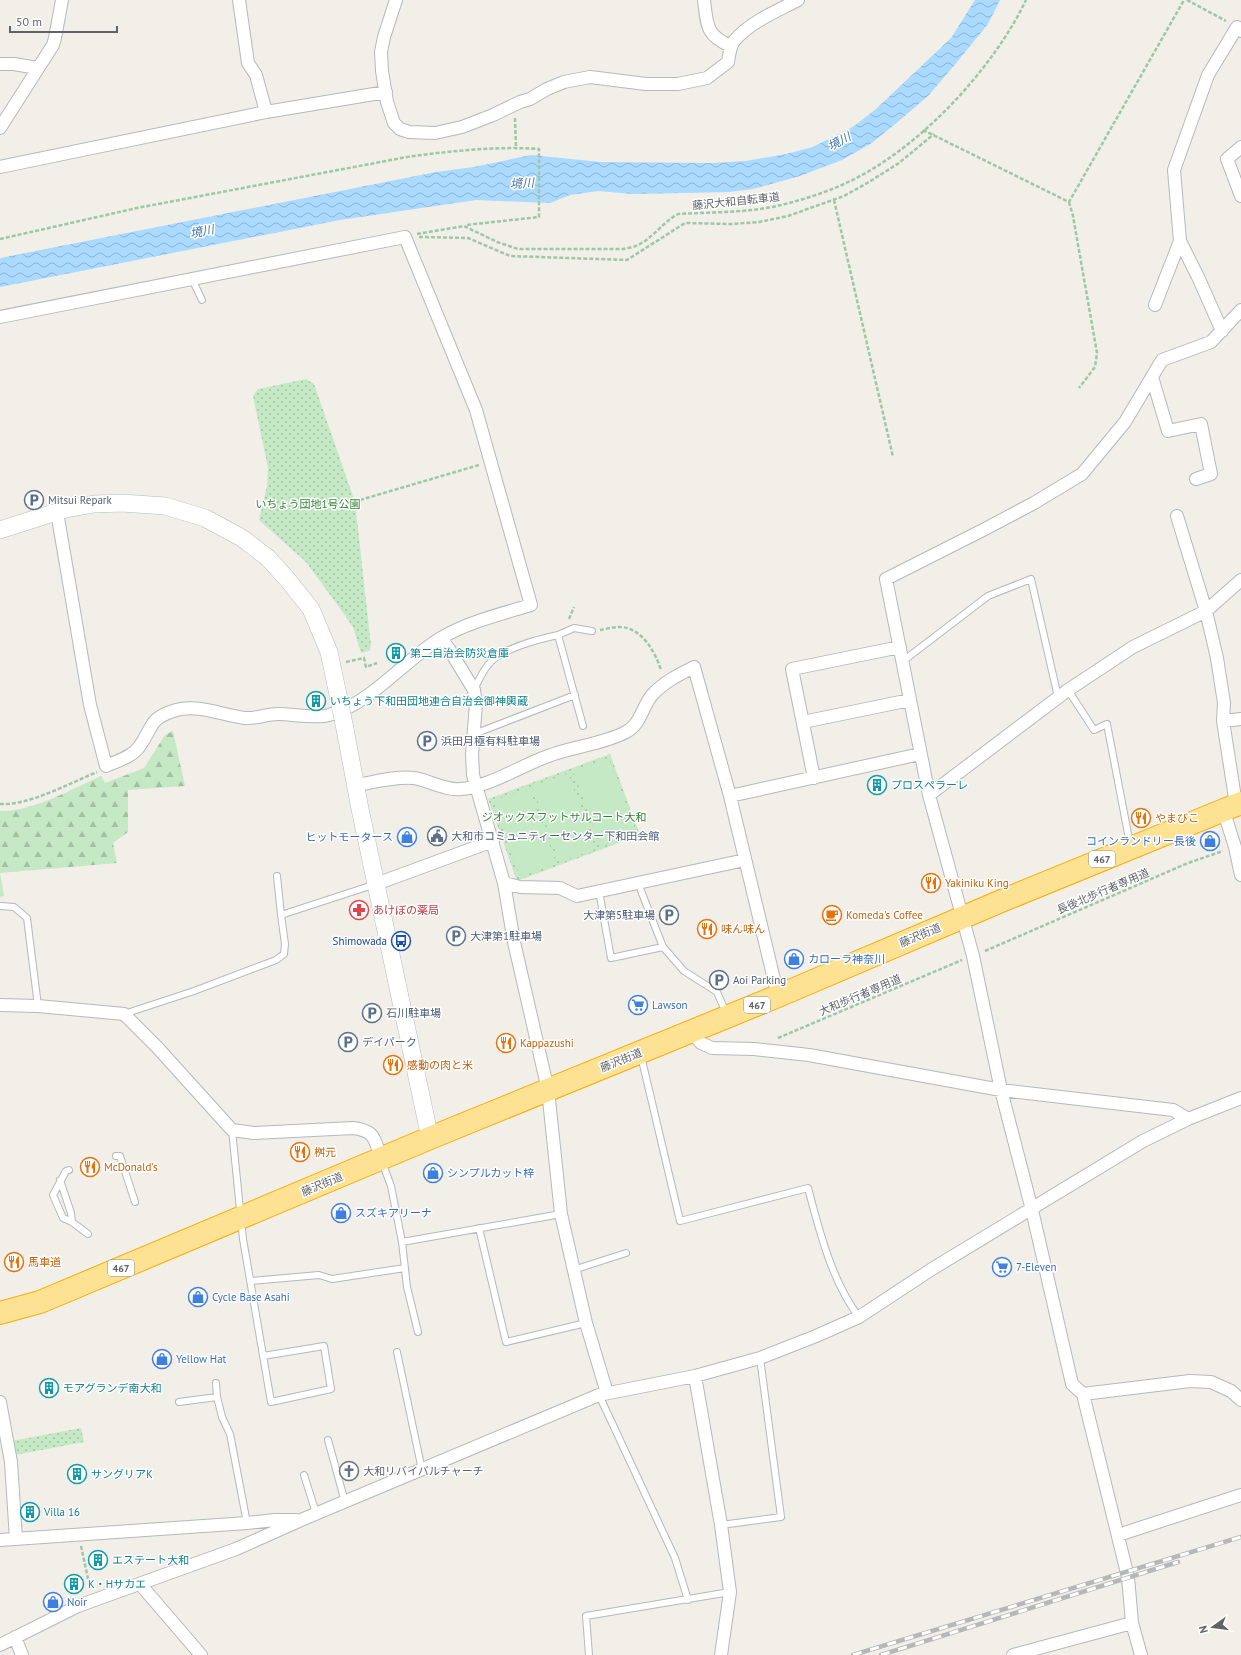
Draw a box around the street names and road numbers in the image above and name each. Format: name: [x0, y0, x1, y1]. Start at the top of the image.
street label: 藤沢大和自転車道: [692, 189, 780, 213]
road number: 467: [1089, 851, 1115, 867]
street label: 長後北歩行者専用道: [1055, 865, 1151, 917]
street label: 藤沢街道: [897, 920, 943, 950]
street label: 大和歩行者専用道: [817, 971, 903, 1019]
road number: 467: [744, 997, 770, 1013]
street label: 藤沢街道: [598, 1045, 644, 1075]
street label: 藤沢街道: [299, 1169, 345, 1199]
road number: 467: [108, 1260, 134, 1276]

